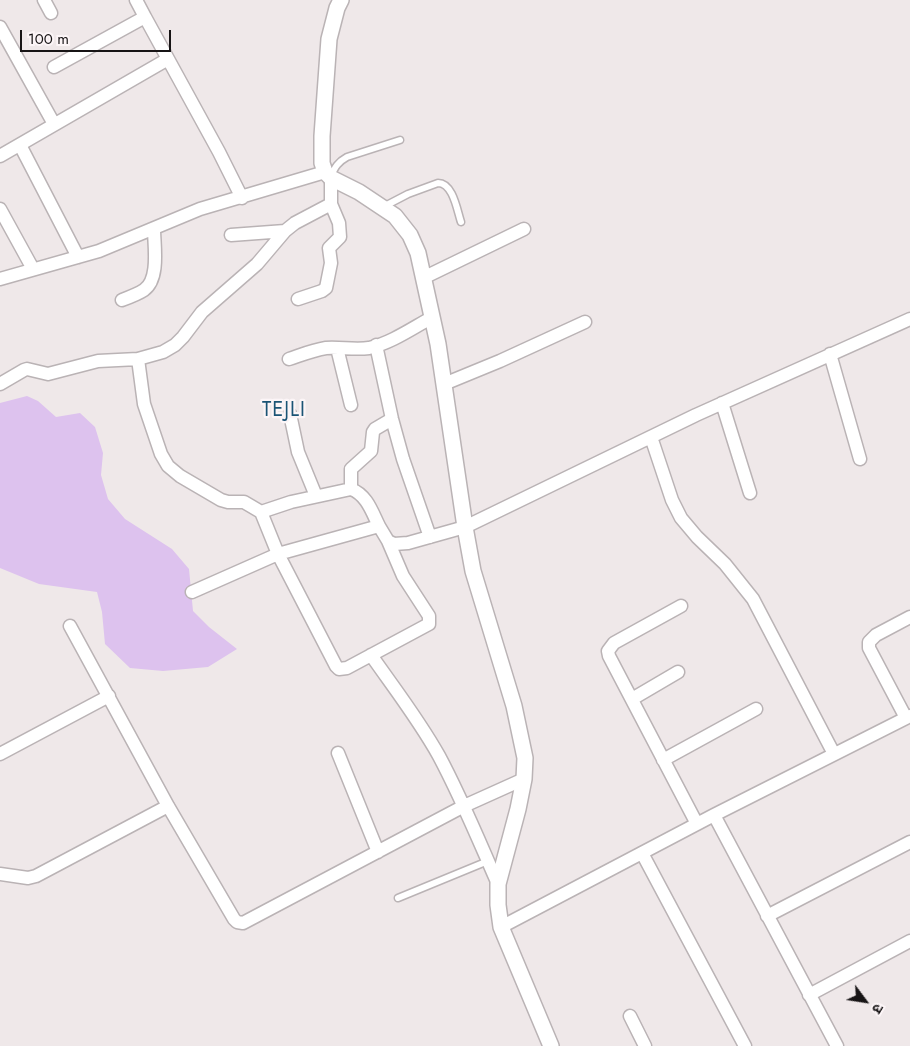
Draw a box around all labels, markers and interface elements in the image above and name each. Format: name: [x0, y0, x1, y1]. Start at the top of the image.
scale bar: [22, 20, 174, 52]
text: 100 m: [28, 28, 69, 50]
district label: TEJLI: [261, 399, 307, 423]
north arrow: [840, 976, 890, 1026]
text: उ: [867, 1000, 889, 1017]

